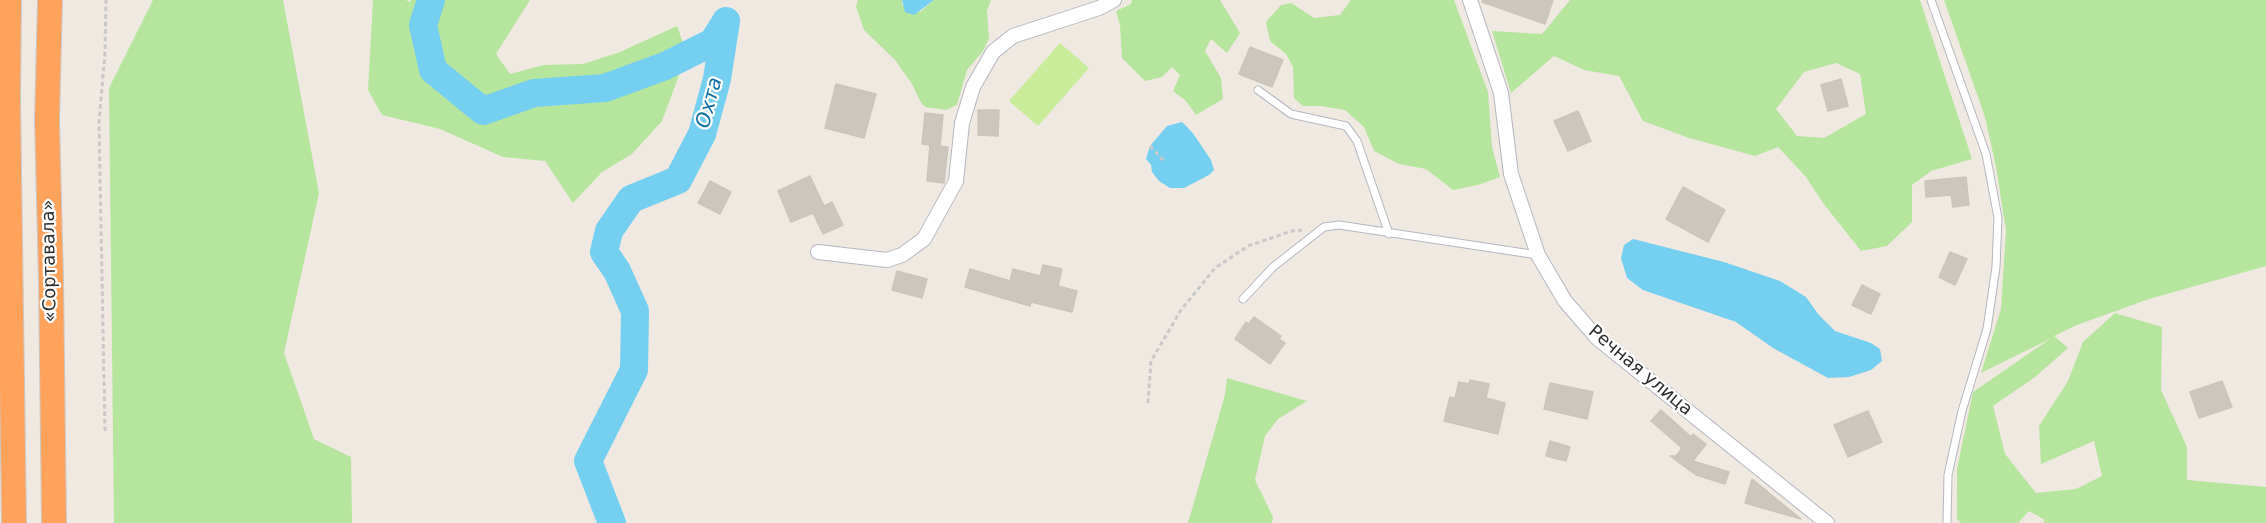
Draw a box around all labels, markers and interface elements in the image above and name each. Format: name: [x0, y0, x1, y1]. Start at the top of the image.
water label: Охта: [692, 75, 728, 131]
street label: «Сортавала»: [38, 199, 62, 323]
street label: Речная улица: [1584, 321, 1696, 421]

